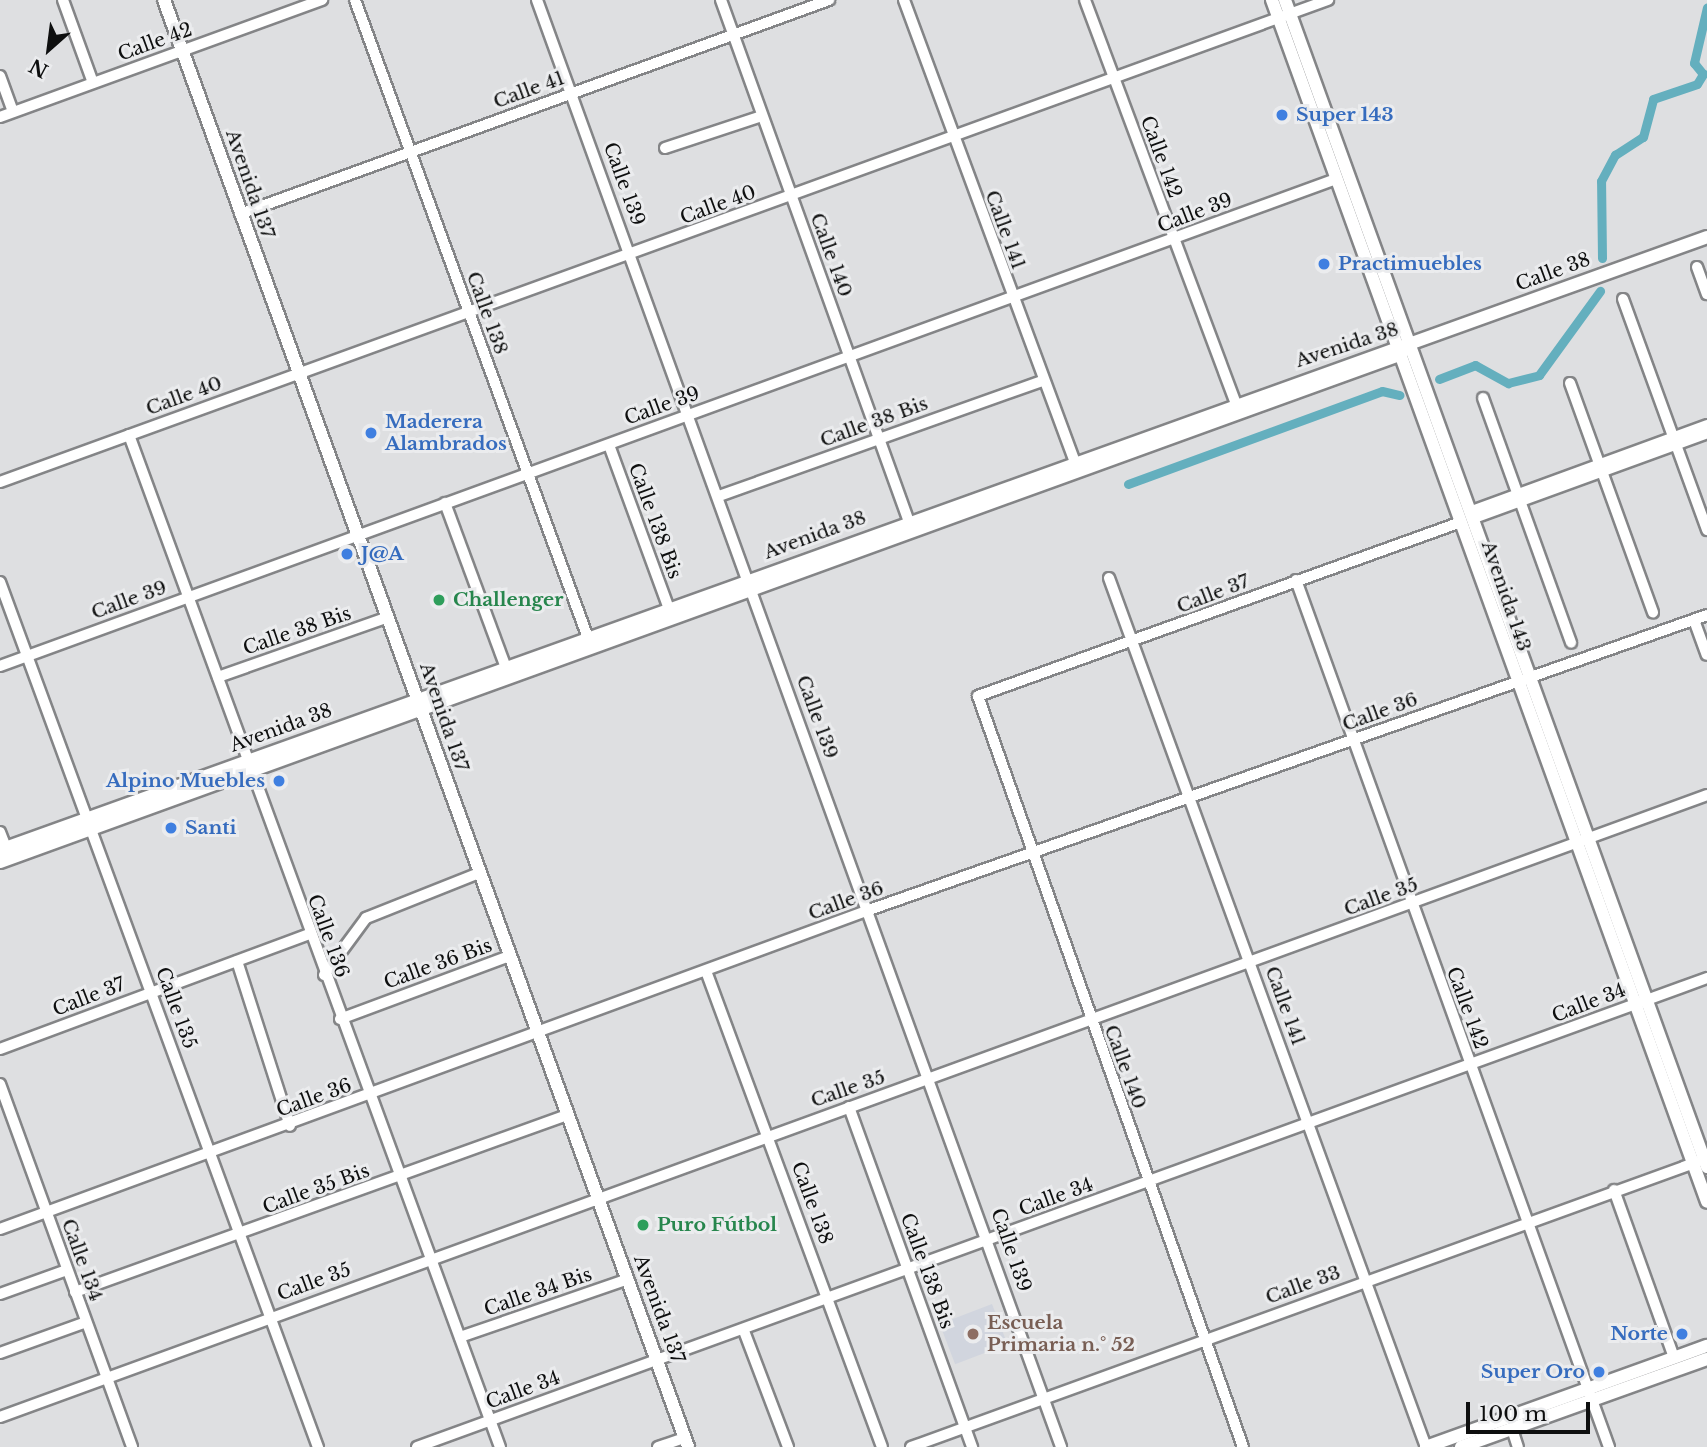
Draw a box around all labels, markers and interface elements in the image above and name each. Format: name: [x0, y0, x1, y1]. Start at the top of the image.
north arrow: [14, 14, 84, 84]
street label: Calle 42: [115, 18, 195, 66]
text: N: [26, 54, 52, 82]
street label: Calle 41: [490, 67, 568, 113]
place label: Super 143: [1296, 104, 1394, 126]
marker: Super 143: [1274, 107, 1290, 123]
street label: Calle 142: [1136, 113, 1186, 201]
street label: Avenida 137: [221, 127, 279, 241]
street label: Calle 139: [598, 139, 650, 229]
street label: Calle 40: [677, 181, 759, 229]
street label: Calle 141: [980, 187, 1030, 273]
street label: Calle 39: [1154, 188, 1236, 238]
street label: Calle 140: [805, 210, 857, 300]
street label: Calle 38: [1513, 248, 1593, 296]
place label: Practimuebles: [1338, 253, 1482, 275]
marker: Practimuebles: [1316, 256, 1332, 272]
street label: Calle 138: [462, 269, 512, 357]
street label: Avenida 38: [1292, 318, 1402, 372]
street label: Calle 40: [143, 372, 225, 420]
street label: Calle 39: [621, 382, 703, 430]
street label: Calle 38 Bis: [817, 392, 931, 452]
place label: Maderera Alambrados: [385, 411, 507, 455]
marker: Maderera Alambrados: [363, 425, 379, 441]
street label: Calle 138 Bis: [624, 460, 686, 582]
street label: Avenida 38: [761, 506, 869, 564]
street label: Avenida 143: [1476, 538, 1536, 654]
place label: J@A: [361, 543, 404, 565]
marker: J@A: [339, 546, 355, 562]
street label: Calle 37: [1174, 570, 1252, 618]
street label: Calle 39: [88, 576, 170, 624]
place label: Challenger: [453, 589, 564, 611]
marker: Challenger: [431, 592, 447, 608]
street label: Calle 38 Bis: [240, 602, 354, 660]
street label: Avenida 137: [415, 660, 473, 774]
street label: Calle 139: [791, 672, 843, 762]
street label: Calle 36: [1339, 688, 1421, 736]
street label: Avenida 38: [227, 699, 335, 757]
place label: Alpino Muebles: [106, 770, 265, 792]
marker: Alpino Muebles: [271, 773, 287, 789]
place label: Santi: [185, 817, 236, 839]
marker: Santi: [163, 820, 179, 836]
street label: Calle 35: [1341, 873, 1421, 921]
street label: Calle 36: [805, 877, 887, 925]
street label: Calle 136: [302, 891, 354, 981]
street label: Calle 36 Bis: [381, 934, 495, 994]
street label: Calle 141: [1260, 963, 1310, 1049]
street label: Calle 135: [151, 964, 201, 1052]
street label: Calle 142: [1442, 964, 1492, 1052]
street label: Calle 37: [50, 973, 128, 1021]
street label: Calle 34: [1549, 979, 1629, 1027]
street label: Calle 140: [1099, 1022, 1151, 1112]
street label: Calle 35: [808, 1066, 888, 1112]
street label: Calle 36: [273, 1074, 355, 1122]
street label: Calle 35 Bis: [259, 1159, 373, 1219]
street label: Calle 138: [787, 1159, 837, 1247]
street label: Calle 34: [1016, 1173, 1096, 1221]
street label: Calle 139: [986, 1205, 1036, 1295]
street label: Calle 138 Bis: [896, 1210, 958, 1332]
place label: Puro Fútbol: [657, 1214, 777, 1236]
street label: Calle 134: [57, 1216, 107, 1304]
marker: Puro Fútbol: [635, 1217, 651, 1233]
street label: Avenida 137: [629, 1252, 689, 1366]
street label: Calle 35: [274, 1258, 354, 1306]
street label: Calle 33: [1263, 1261, 1343, 1309]
street label: Calle 34 Bis: [481, 1263, 595, 1321]
place label: Escuela Primaria n.° 52: [987, 1312, 1135, 1356]
place label: Norte: [1610, 1323, 1668, 1345]
marker: Escuela Primaria n.° 52: [965, 1326, 981, 1342]
marker: Norte: [1674, 1326, 1690, 1342]
place label: Super Oro: [1480, 1361, 1585, 1383]
marker: Super Oro: [1591, 1364, 1607, 1380]
street label: Calle 34: [483, 1366, 563, 1414]
scale bar: [1469, 1388, 1593, 1432]
text: 100 m: [1479, 1401, 1547, 1427]

